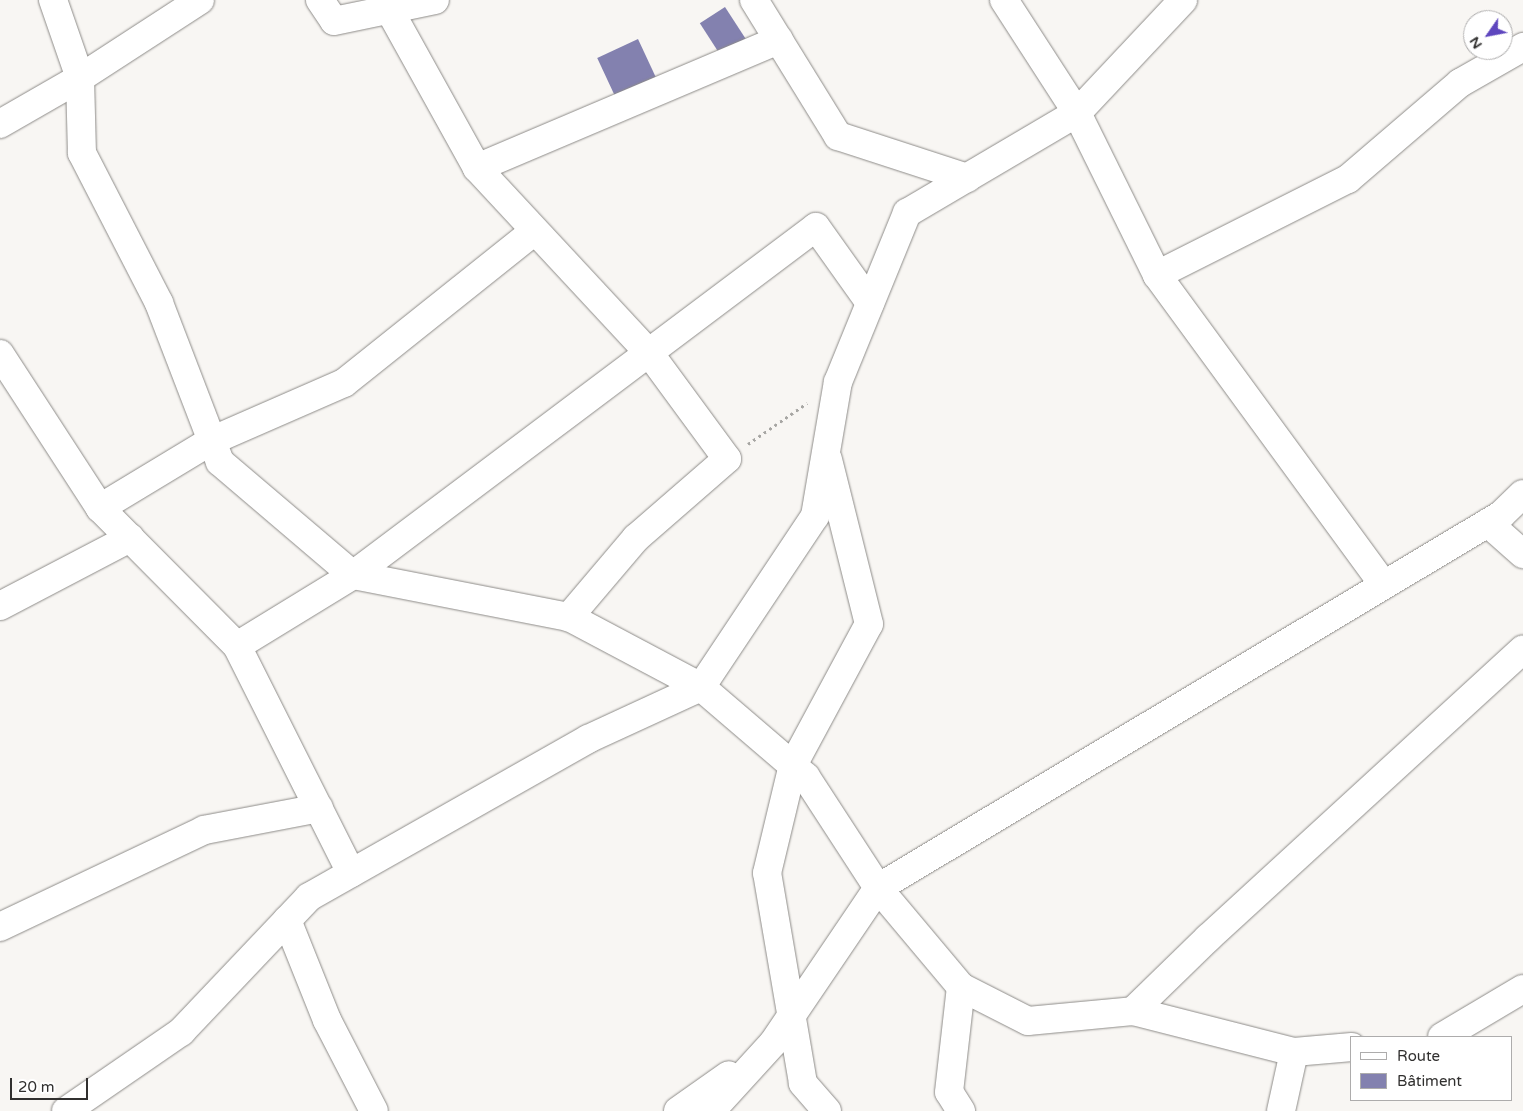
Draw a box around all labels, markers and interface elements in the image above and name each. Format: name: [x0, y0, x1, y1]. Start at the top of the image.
north arrow: [1463, 10, 1513, 60]
text: N: [1466, 34, 1486, 52]
legend: [1350, 1036, 1513, 1101]
text: Route: [1397, 1047, 1440, 1065]
scale bar: [12, 1068, 90, 1100]
text: Bâtiment: [1397, 1072, 1462, 1090]
text: 20 m: [18, 1078, 55, 1096]

